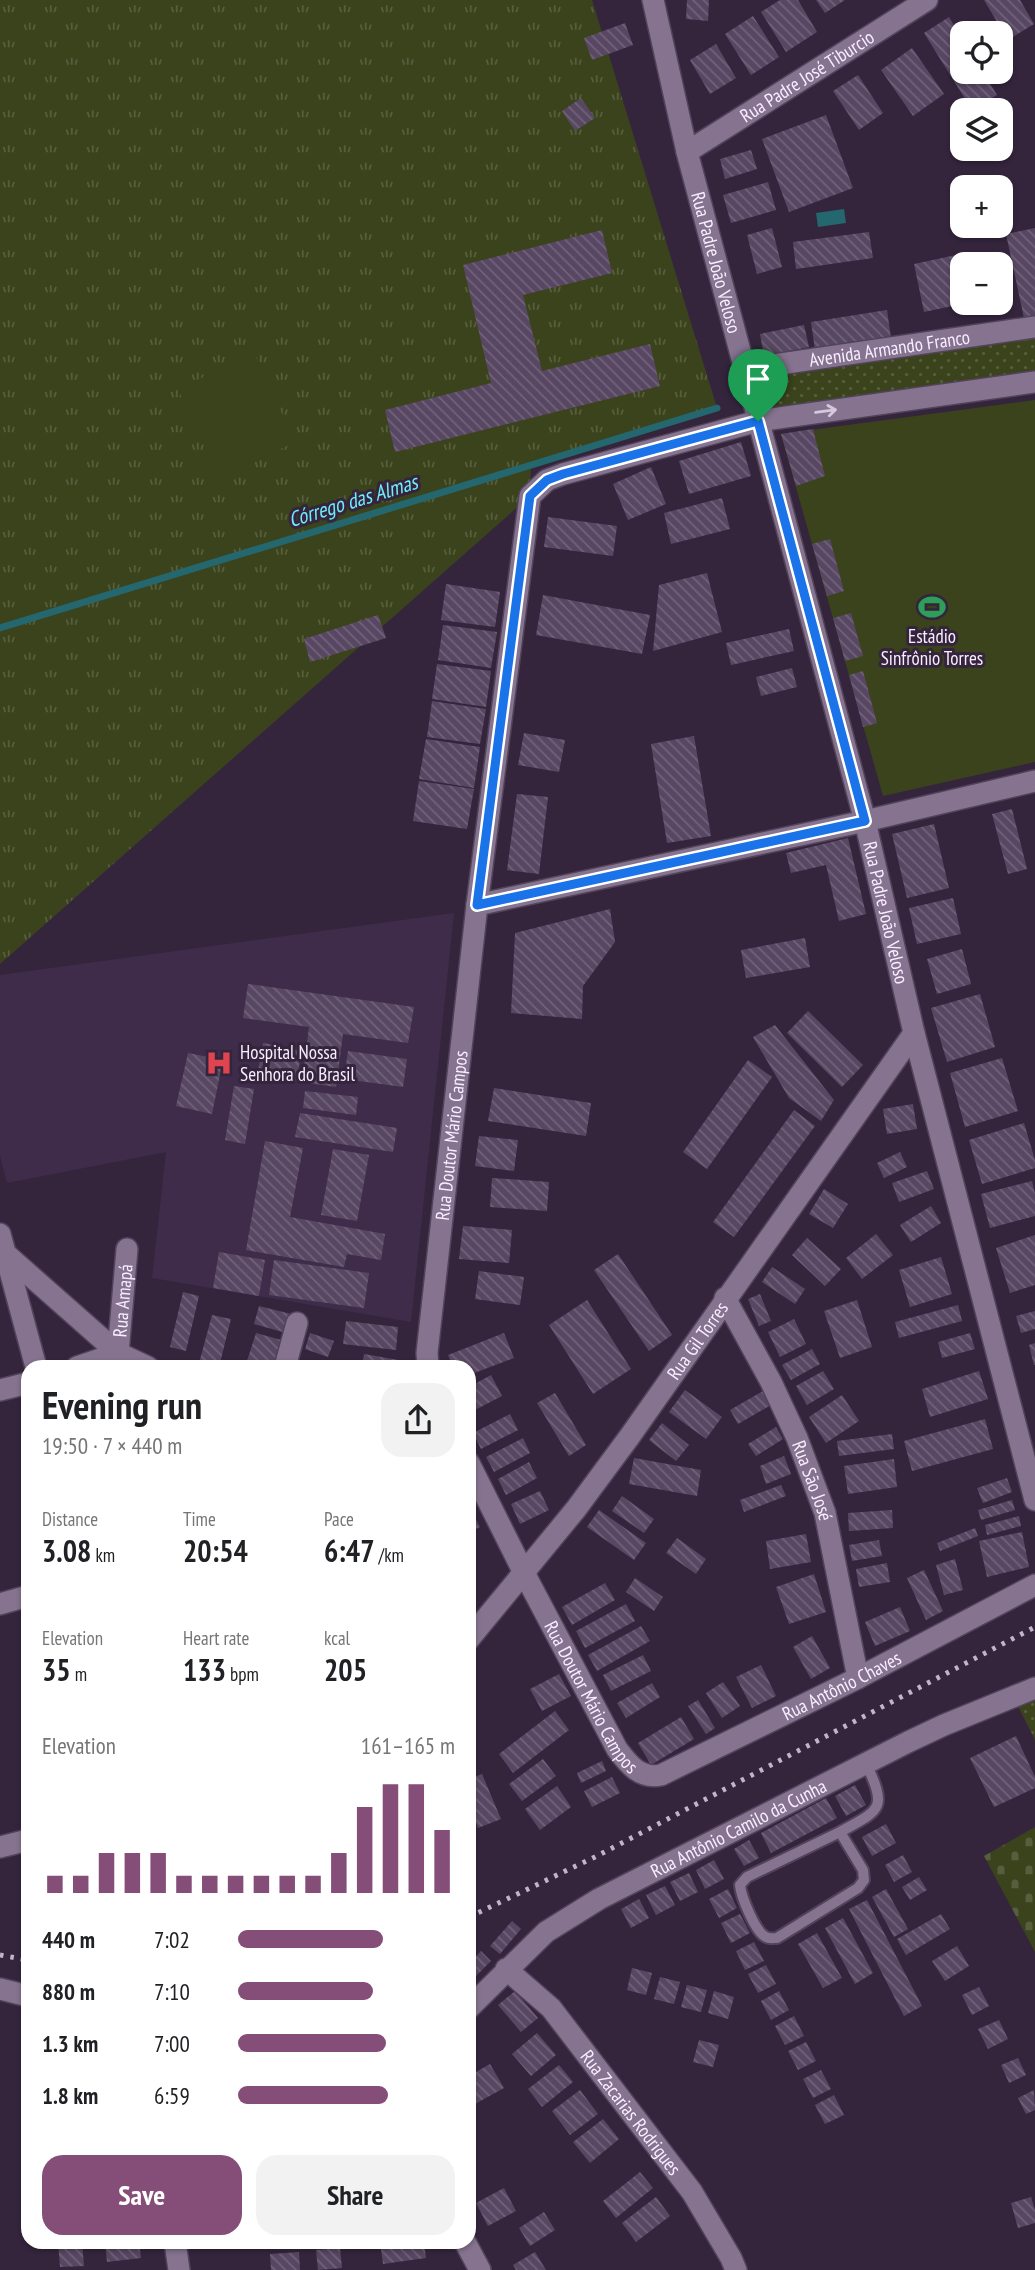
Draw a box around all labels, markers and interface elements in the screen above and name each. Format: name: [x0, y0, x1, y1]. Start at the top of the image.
map controls: [950, 21, 1013, 315]
button: locate: [950, 21, 1013, 84]
street label: Rua Padre José Tiburcio: [735, 25, 878, 127]
button: layers: [950, 98, 1013, 161]
button: +: [950, 175, 1013, 238]
street label: Rua Padre João Veloso: [686, 189, 747, 336]
button: −: [950, 252, 1013, 315]
street label: Avenida Armando Franco: [808, 325, 971, 372]
pin: [728, 349, 788, 421]
icon: arrive: [739, 360, 777, 398]
one-way arrow: [814, 404, 836, 417]
water label: Córrego das Almas: [285, 468, 422, 533]
sports icon: Estádio Sinfrônio Torres: [917, 592, 947, 622]
place label: Estádio Sinfrônio Torres: [881, 624, 983, 670]
street label: Rua Padre João Veloso: [858, 839, 914, 986]
place label: Hospital Nossa Senhora do Brasil: [240, 1040, 355, 1086]
hospital icon: Hospital Nossa Senhora do Brasil: [204, 1048, 234, 1078]
street label: Rua Doutor Mário Campos: [430, 1049, 473, 1222]
street label: Rua Amapá: [107, 1263, 138, 1338]
street label: Rua Gil Torres: [662, 1297, 733, 1384]
text: Evening run: [42, 1380, 202, 1429]
button: share: [381, 1383, 455, 1457]
text: 19:50 · 7 × 440 m: [42, 1431, 182, 1460]
street label: Rua São José: [787, 1437, 838, 1523]
text: Distance: [42, 1507, 98, 1531]
text: Time: [183, 1507, 216, 1531]
text: Pace: [324, 1507, 354, 1531]
text: 3.08: [42, 1531, 91, 1570]
text: 20:54: [183, 1531, 248, 1570]
text: 6:47: [324, 1531, 375, 1570]
text: km: [91, 1543, 115, 1567]
text: /km: [375, 1543, 404, 1567]
street label: Rua Doutor Mário Campos: [539, 1617, 643, 1778]
text: Elevation: [42, 1626, 103, 1650]
text: Heart rate: [183, 1626, 249, 1650]
text: kcal: [324, 1626, 350, 1650]
street label: Rua Antônio Chaves: [778, 1646, 905, 1726]
text: 35: [42, 1650, 71, 1689]
text: 133: [183, 1650, 226, 1689]
text: 205: [324, 1650, 367, 1689]
text: m: [71, 1662, 87, 1686]
text: bpm: [226, 1662, 259, 1686]
text: Elevation: [42, 1731, 116, 1760]
text: 161–165 m: [361, 1731, 455, 1760]
street label: Rua Antônio Camilo da Cunha: [646, 1774, 830, 1883]
text: 440 m: [42, 1925, 95, 1954]
text: 7:02: [154, 1925, 190, 1954]
text: 880 m: [42, 1977, 95, 2006]
text: 7:10: [154, 1977, 190, 2006]
text: 1.3 km: [42, 2029, 98, 2058]
text: 7:00: [154, 2029, 190, 2058]
street label: Rua Zacarias Rodrigues: [575, 2045, 686, 2180]
text: 1.8 km: [42, 2081, 98, 2110]
text: 6:59: [154, 2081, 190, 2110]
button: Save: [42, 2155, 242, 2235]
button: Share: [256, 2155, 455, 2235]

